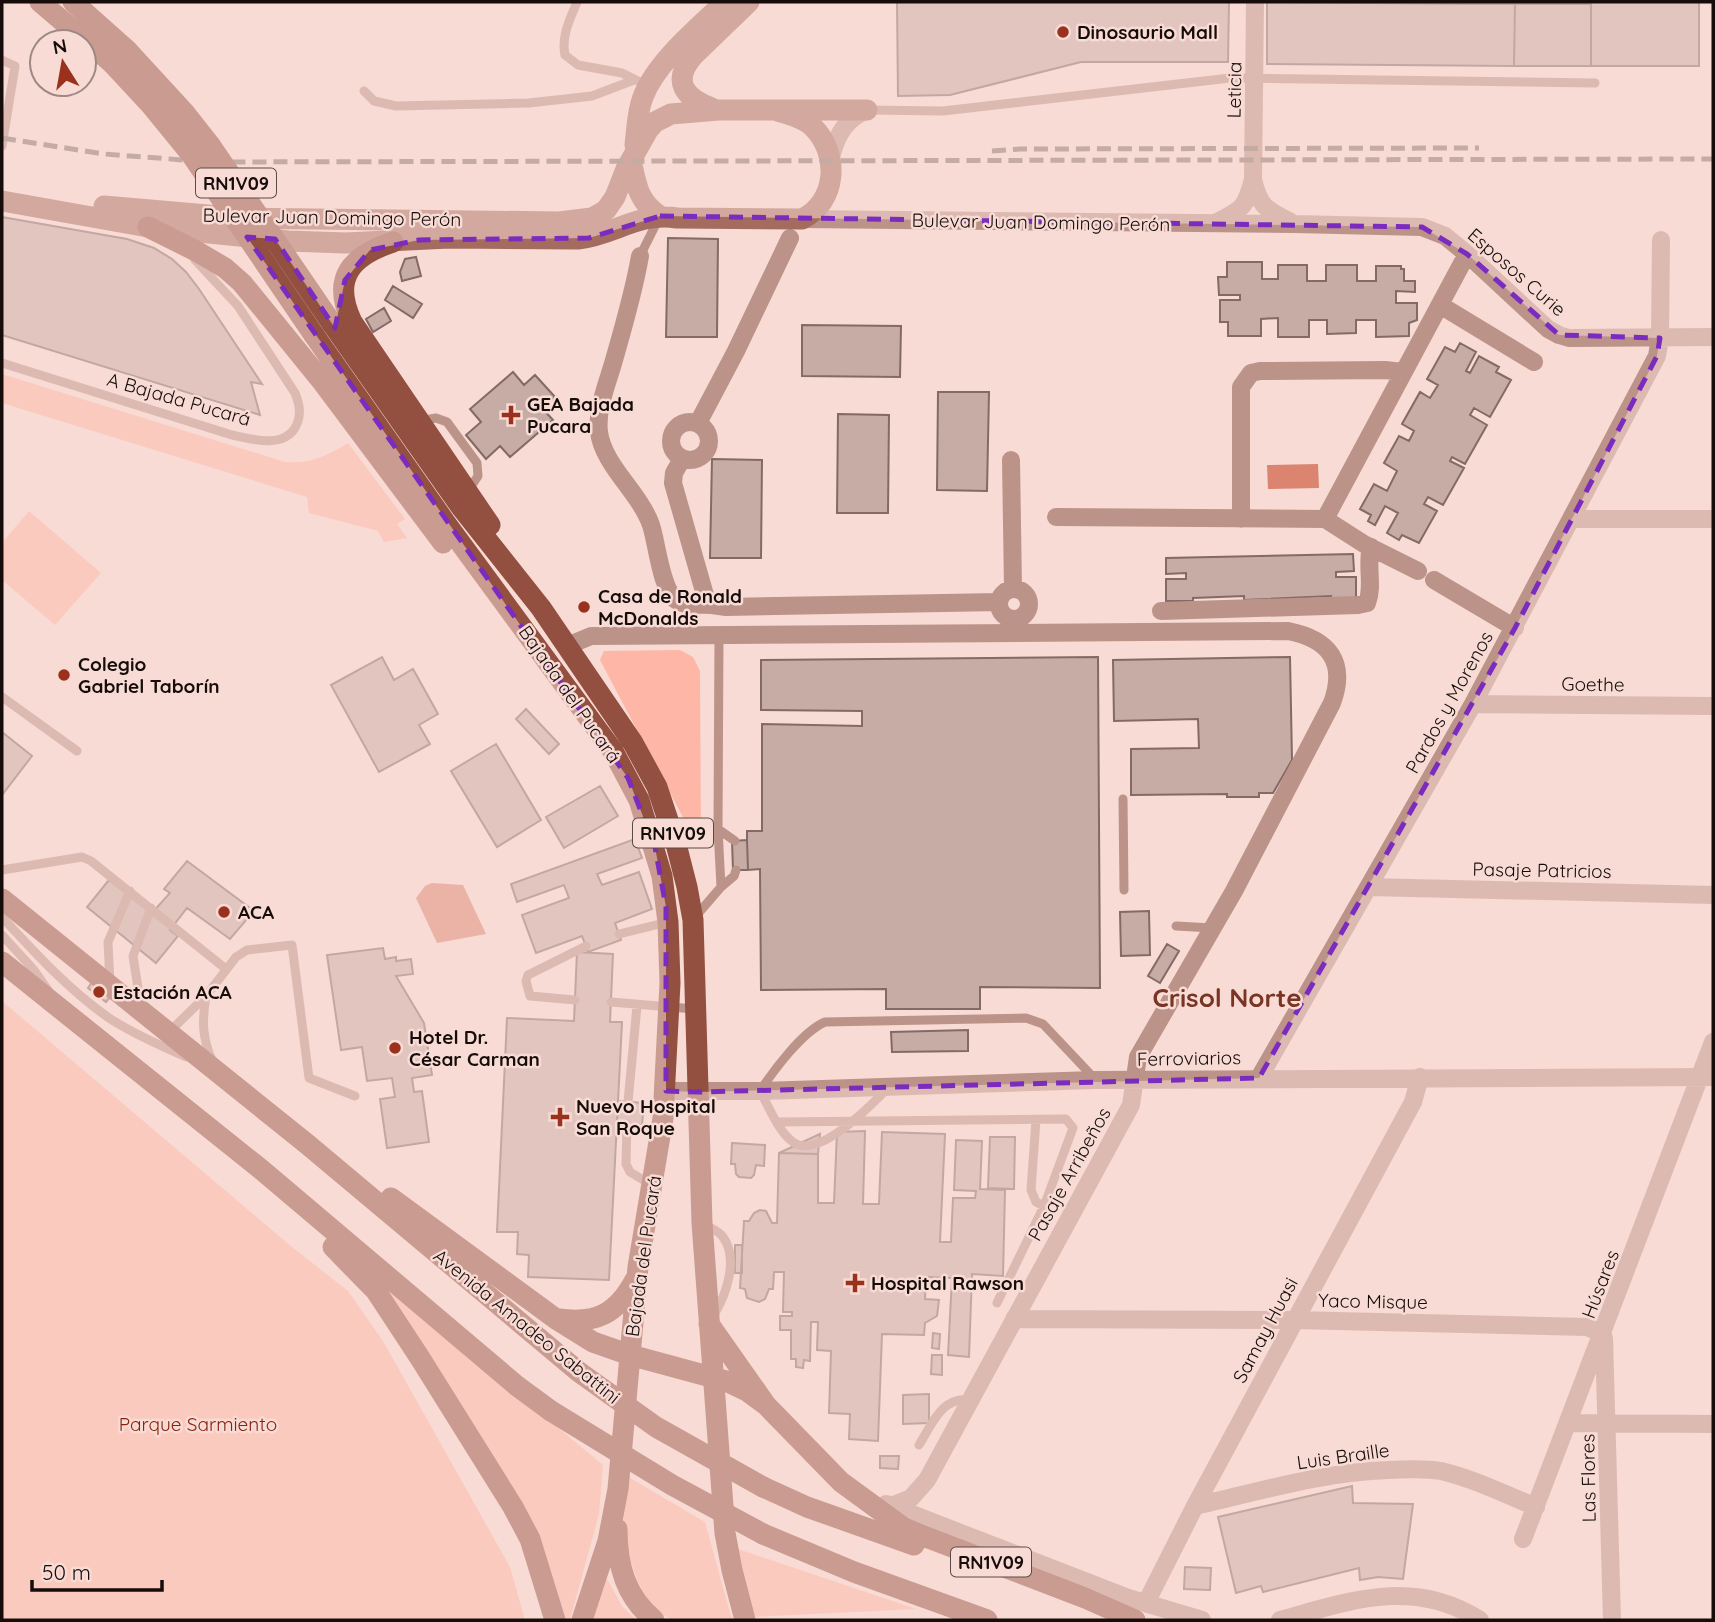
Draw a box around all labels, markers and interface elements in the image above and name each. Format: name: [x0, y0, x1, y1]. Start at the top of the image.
place label: Dinosaurio Mall: [1077, 20, 1218, 44]
marker: Dinosaurio Mall: [1055, 24, 1071, 40]
north arrow: [28, 28, 98, 98]
text: N: [51, 33, 69, 59]
street label: Leticia: [1222, 61, 1246, 119]
road number: RN1V09: [196, 168, 276, 198]
street label: Bulevar Juan Domingo Perón: [202, 203, 462, 231]
street label: Bulevar Juan Domingo Perón: [911, 208, 1171, 236]
street label: Esposos Curie: [1463, 223, 1571, 321]
street label: A Bajada Pucará: [104, 367, 254, 431]
place label: GEA Bajada Pucara: [527, 392, 634, 438]
marker: GEA Bajada Pucara: [501, 405, 521, 425]
place label: Casa de Ronald McDonalds: [598, 584, 742, 630]
marker: Casa de Ronald McDonalds: [576, 599, 592, 615]
street label: Bajada del Pucará: [514, 621, 626, 767]
street label: Pardos y Morenos: [1400, 627, 1498, 777]
place label: Colegio Gabriel Taborín: [78, 652, 220, 698]
marker: Colegio Gabriel Taborín: [56, 667, 72, 683]
street label: Goethe: [1561, 671, 1625, 697]
road number: RN1V09: [633, 818, 713, 848]
street label: Pasaje Patricios: [1472, 857, 1612, 883]
place label: ACA: [238, 900, 274, 924]
marker: ACA: [216, 904, 232, 920]
place label: Estación ACA: [113, 980, 232, 1004]
district label: Crisol Norte: [1152, 981, 1302, 1014]
marker: Estación ACA: [91, 984, 107, 1000]
place label: Hotel Dr. César Carman: [409, 1025, 540, 1071]
marker: Hotel Dr. César Carman: [387, 1040, 403, 1056]
street label: Ferroviarios: [1137, 1045, 1241, 1071]
place label: Nuevo Hospital San Roque: [576, 1094, 716, 1140]
street label: Pasaje Arribeños: [1022, 1103, 1116, 1245]
marker: Nuevo Hospital San Roque: [550, 1107, 570, 1127]
street label: Bajada del Pucará: [620, 1174, 666, 1338]
street label: Avenida Amadeo Sabattini: [429, 1243, 625, 1409]
street label: Húsares: [1576, 1246, 1624, 1322]
place label: Hospital Rawson: [871, 1271, 1024, 1295]
marker: Hospital Rawson: [845, 1273, 865, 1293]
street label: Samay Huasi: [1227, 1273, 1303, 1387]
street label: Yaco Misque: [1318, 1288, 1428, 1314]
park label: Parque Sarmiento: [119, 1412, 277, 1436]
street label: Las Flores: [1575, 1433, 1601, 1523]
street label: Luis Braille: [1295, 1438, 1391, 1474]
scale bar: [32, 1548, 161, 1592]
road number: RN1V09: [951, 1548, 1031, 1576]
text: 50 m: [42, 1559, 91, 1585]

